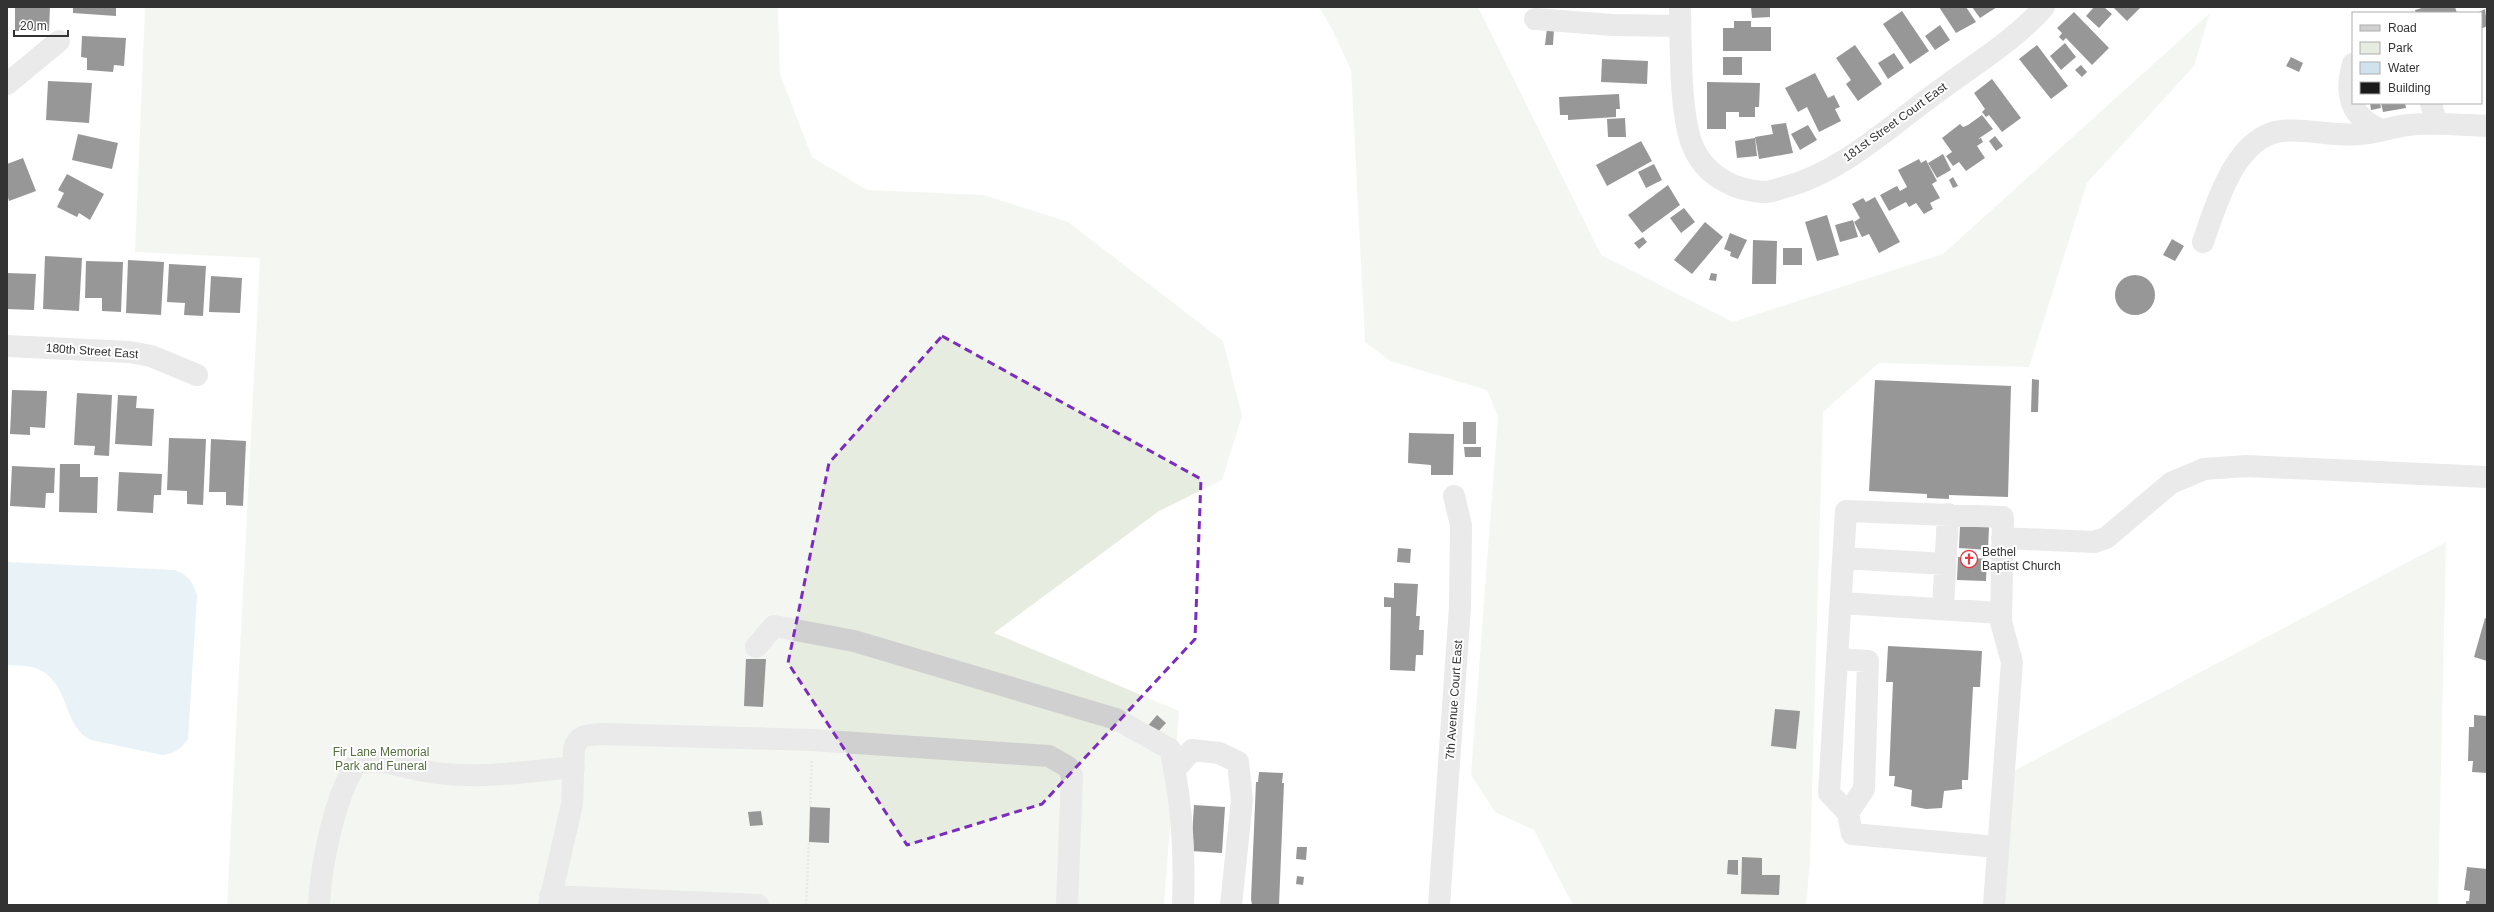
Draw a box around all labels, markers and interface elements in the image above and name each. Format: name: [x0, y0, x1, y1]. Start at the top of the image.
scale bar: [14, 12, 68, 38]
legend: [2352, 12, 2482, 104]
text: 20 m: [20, 19, 47, 33]
text: Road: [2388, 21, 2417, 35]
text: Park: [2388, 41, 2414, 55]
text: Water: [2388, 61, 2420, 75]
street label: 181st Street Court East: [1840, 79, 1950, 164]
text: Building: [2388, 81, 2431, 95]
street label: 180th Street East: [45, 341, 139, 361]
place label: Bethel Baptist Church: [1982, 545, 2061, 573]
church icon: Bethel Baptist Church: [1959, 549, 1979, 569]
street label: 7th Avenue Court East: [1443, 639, 1465, 760]
park label: Fir Lane Memorial Park and Funeral: [333, 745, 429, 773]

